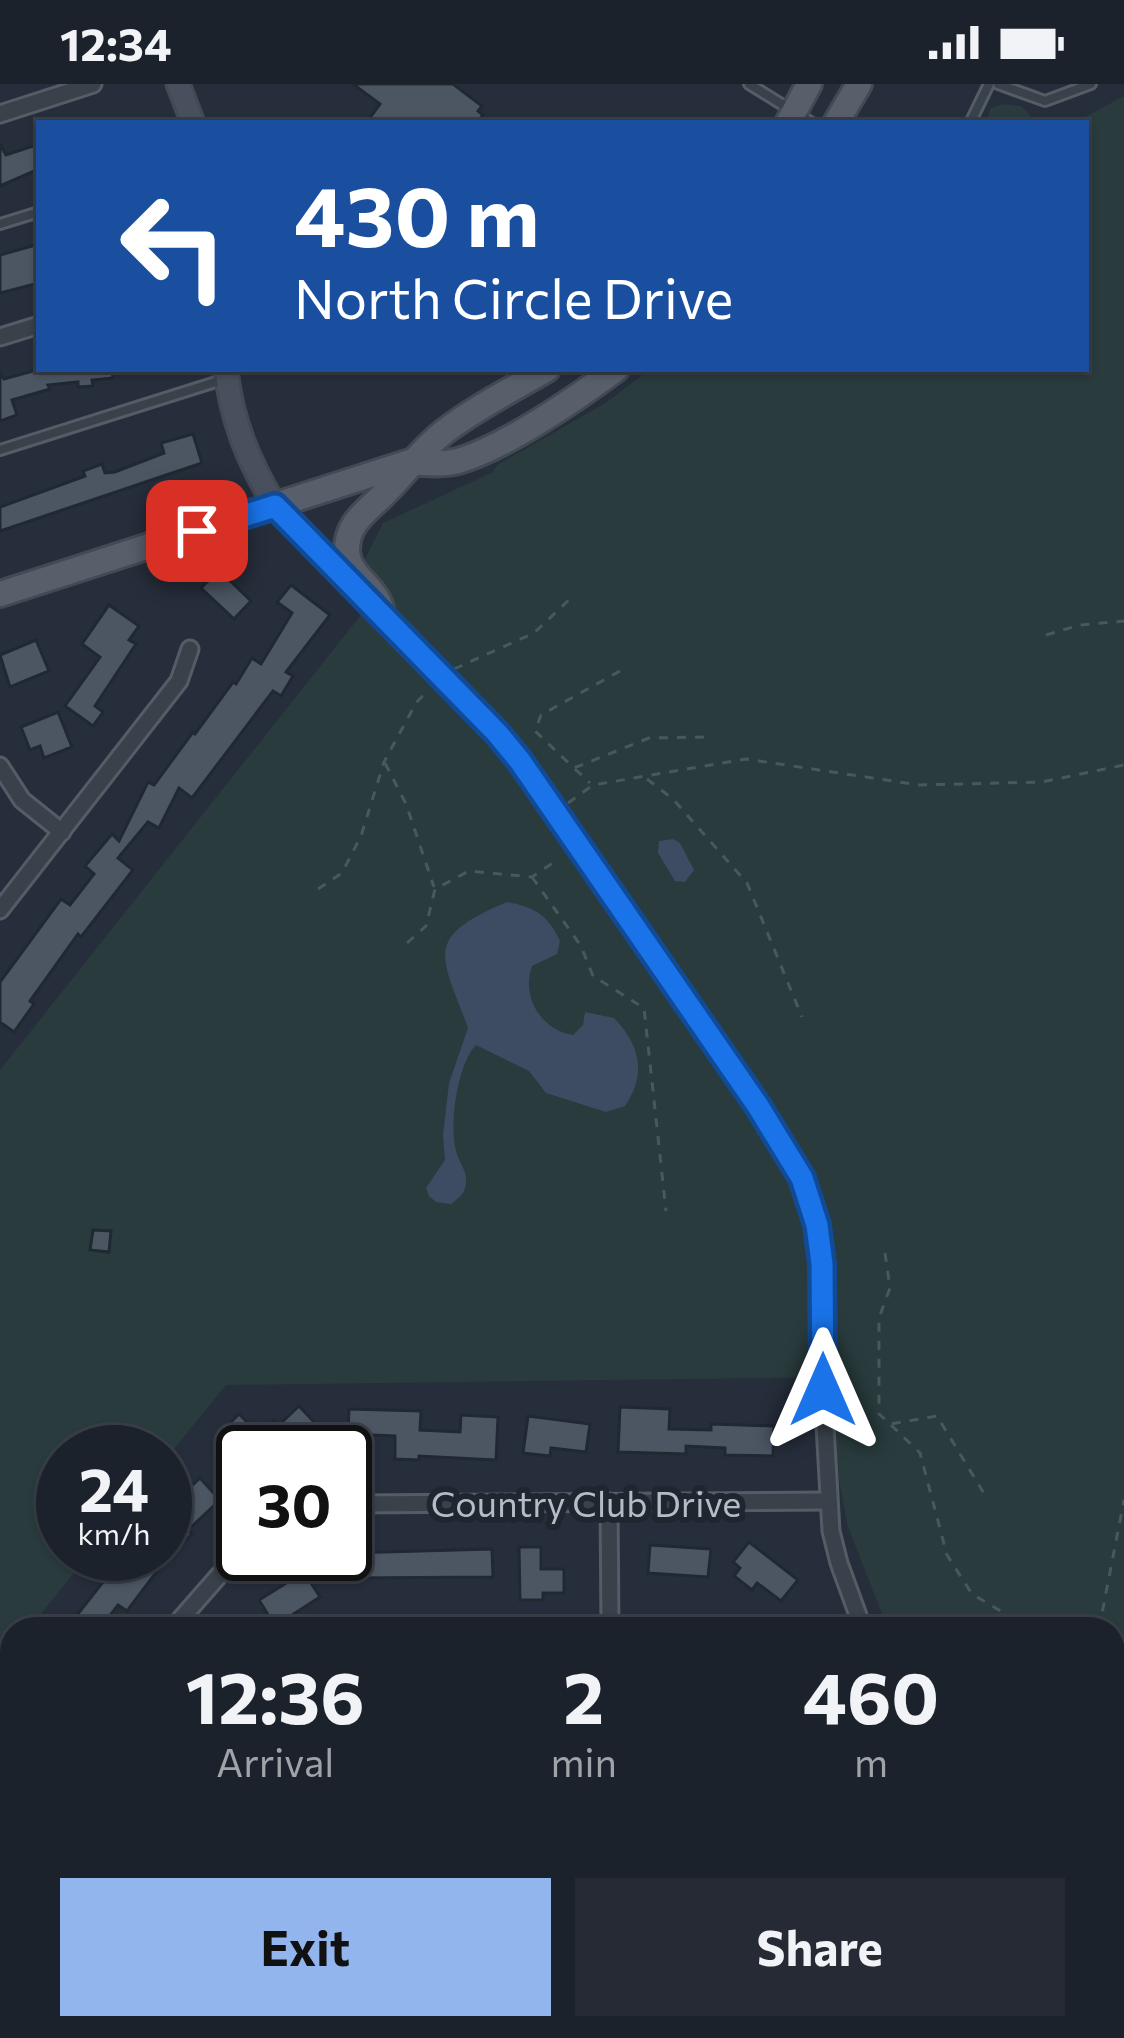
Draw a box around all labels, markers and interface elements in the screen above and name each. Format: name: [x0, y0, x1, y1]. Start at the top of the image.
text: 12:34: [60, 15, 172, 70]
text: 430 m: [294, 162, 540, 264]
icon: left: [96, 168, 252, 324]
text: North Circle Drive: [294, 264, 733, 330]
pin: [146, 480, 248, 582]
icon: arrive: [164, 498, 230, 564]
position arrow: [760, 1327, 886, 1453]
speed limit sign: 30: [216, 1425, 372, 1581]
text: 24: [79, 1451, 149, 1524]
street label: Country Club Drive: [431, 1480, 741, 1524]
text: km/h: [78, 1514, 150, 1551]
text: 12:36: [186, 1651, 365, 1739]
text: 2: [563, 1651, 604, 1739]
text: 460: [803, 1651, 939, 1739]
text: Arrival: [216, 1737, 334, 1785]
text: min: [551, 1737, 617, 1785]
text: m: [854, 1737, 888, 1785]
button: Exit: [60, 1878, 551, 2016]
button: Share: [575, 1878, 1065, 2016]

